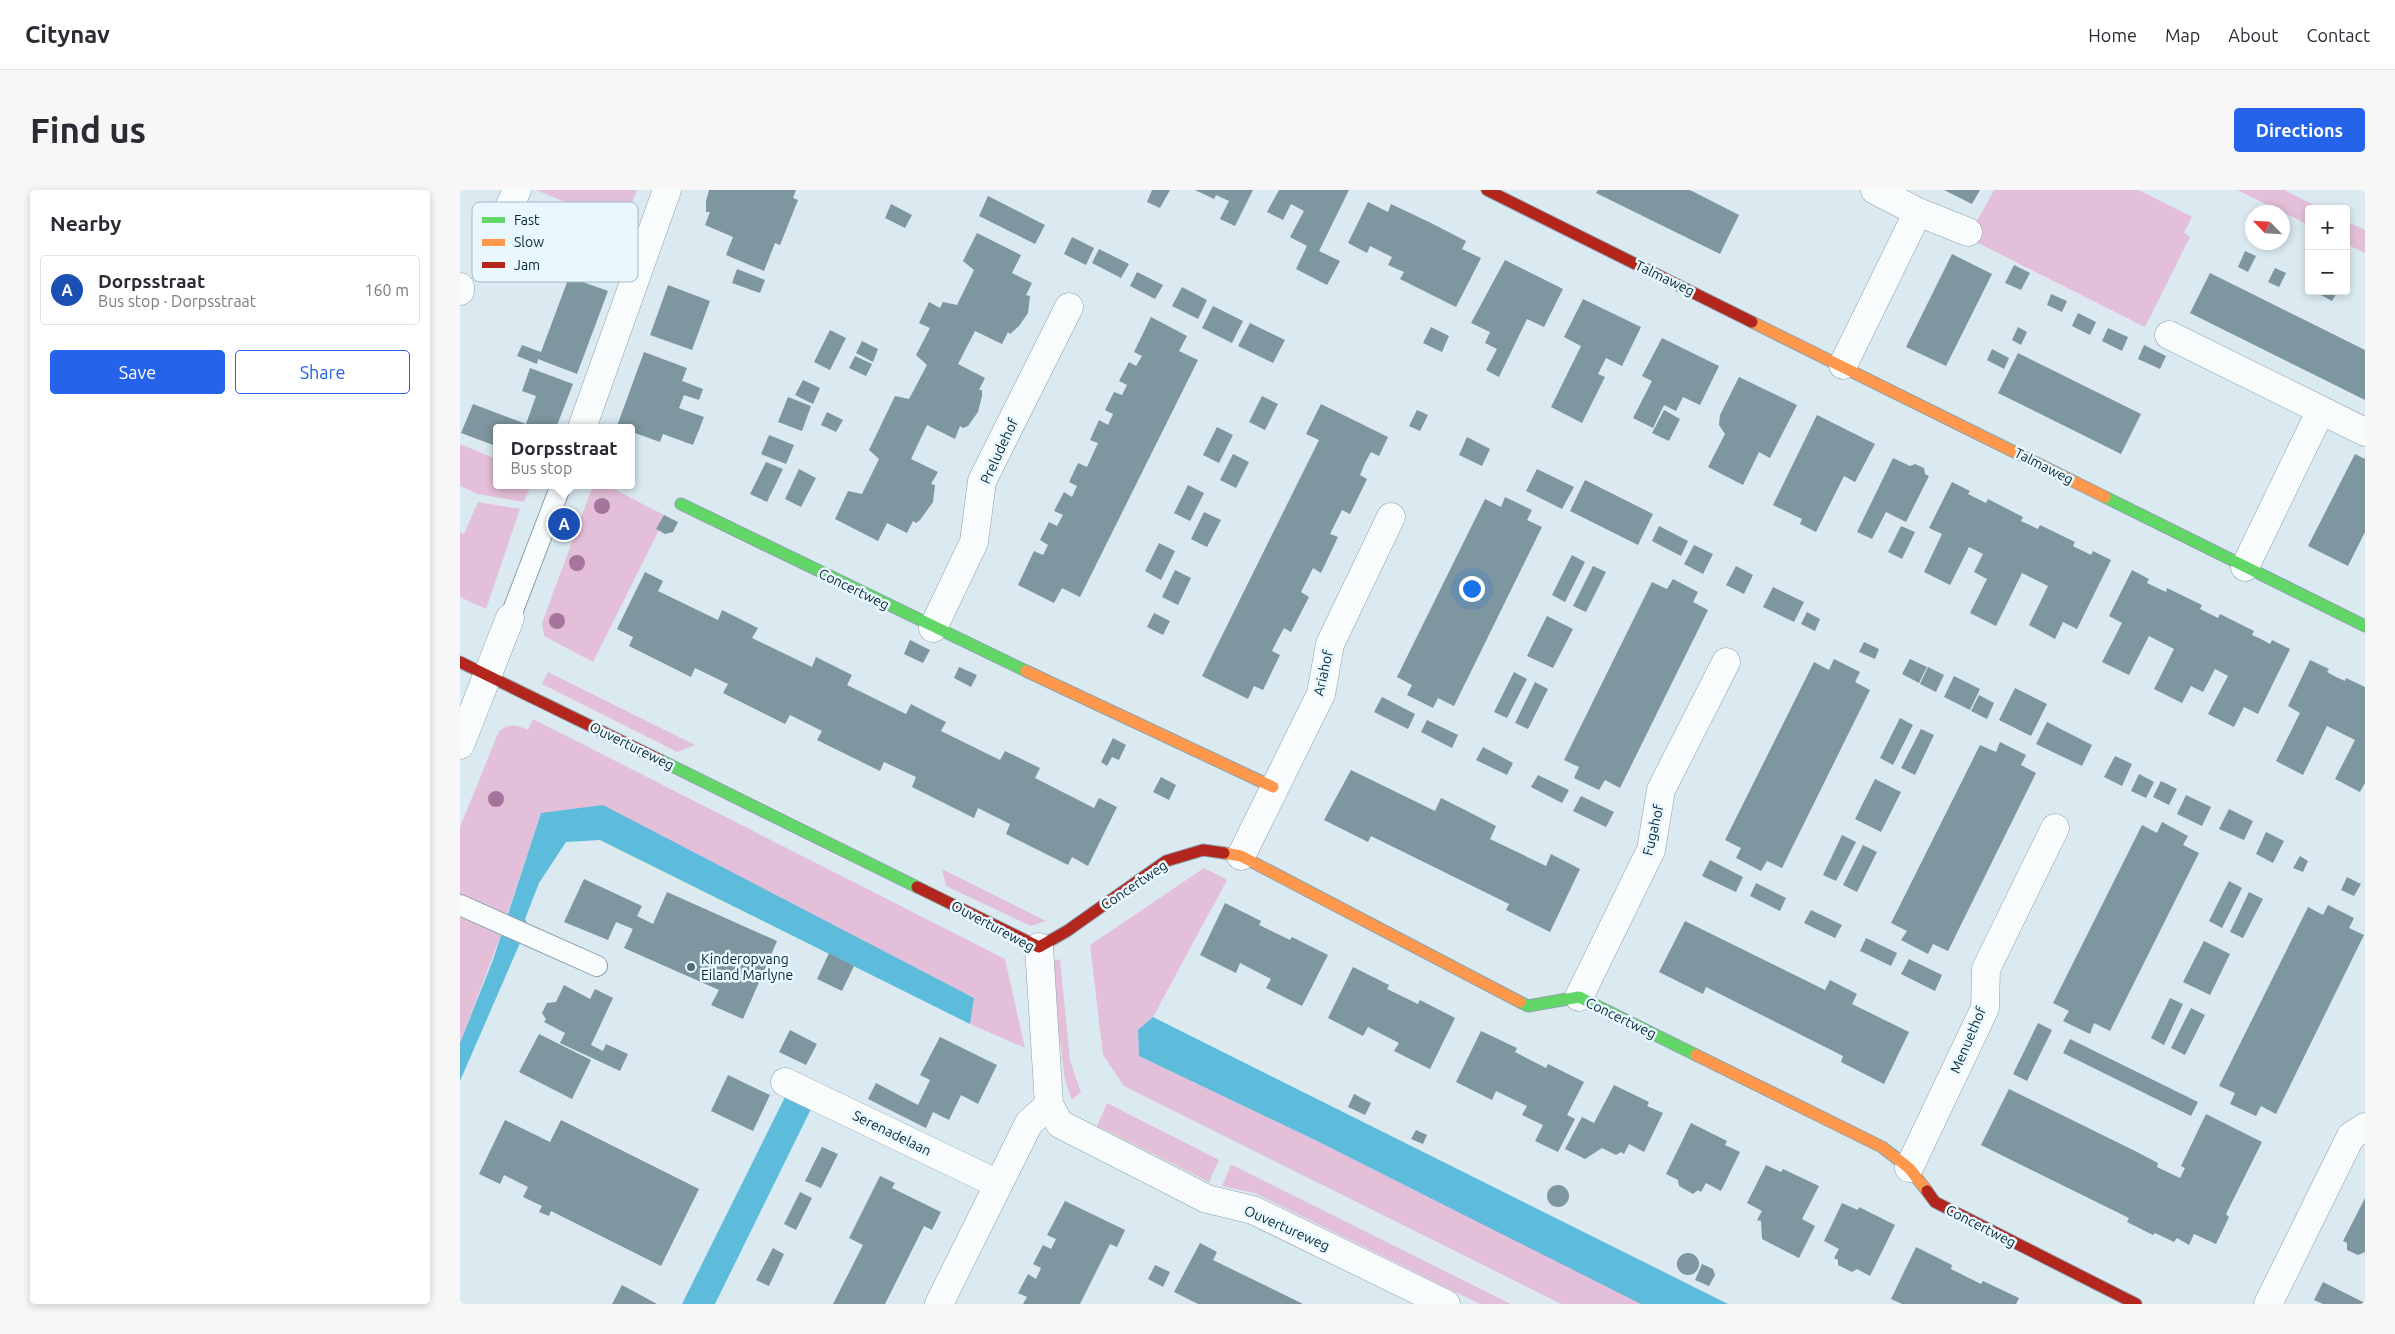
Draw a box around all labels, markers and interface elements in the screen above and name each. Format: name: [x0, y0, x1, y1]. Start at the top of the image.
text: Citynav: [25, 21, 110, 48]
text: Home: [2088, 25, 2137, 45]
text: Map: [2165, 25, 2200, 45]
text: About: [2228, 25, 2278, 45]
text: Contact: [2306, 25, 2370, 45]
button: Directions: [2234, 108, 2365, 152]
text: Find us: [30, 110, 146, 150]
legend: [472, 202, 638, 282]
north arrow: [2245, 205, 2290, 250]
map controls: [2305, 205, 2350, 295]
button: +: [2305, 205, 2350, 250]
text: Nearby: [50, 211, 121, 235]
text: Fast: [514, 212, 540, 228]
text: Slow: [514, 234, 544, 250]
button: −: [2305, 250, 2350, 295]
text: Jam: [514, 257, 540, 273]
street label: Talmaweg: [1633, 257, 1697, 299]
text: Dorpsstraat: [98, 270, 205, 292]
text: A: [61, 281, 73, 299]
text: 160 m: [364, 281, 409, 299]
text: Bus stop · Dorpsstraat: [98, 292, 256, 310]
button: Save: [50, 350, 225, 394]
button: Share: [235, 350, 410, 394]
street label: Preludehof: [977, 415, 1021, 486]
popup: [493, 424, 635, 489]
text: Dorpsstraat: [510, 437, 618, 459]
street label: Talmaweg: [2012, 444, 2076, 488]
text: Bus stop: [510, 459, 572, 477]
pin: A: [548, 505, 580, 543]
street label: Concertweg: [816, 565, 892, 613]
your location: [1459, 576, 1485, 602]
street label: Ariahof: [1310, 648, 1336, 697]
street label: Ouvertureweg: [587, 719, 677, 773]
street label: Fugahof: [1639, 802, 1667, 857]
street label: Concertweg: [1098, 857, 1170, 913]
street label: Ouvertureweg: [949, 897, 1037, 955]
place label: Kinderopvang Eiland Marlyne: [701, 951, 793, 983]
marker: Kinderopvang Eiland Marlyne: [685, 961, 697, 973]
street label: Concertweg: [1583, 994, 1659, 1042]
street label: Menuethof: [1947, 1004, 1989, 1076]
street label: Serenadelaan: [850, 1107, 934, 1159]
street label: Ouvertureweg: [1242, 1202, 1332, 1254]
street label: Concertweg: [1943, 1202, 2019, 1250]

